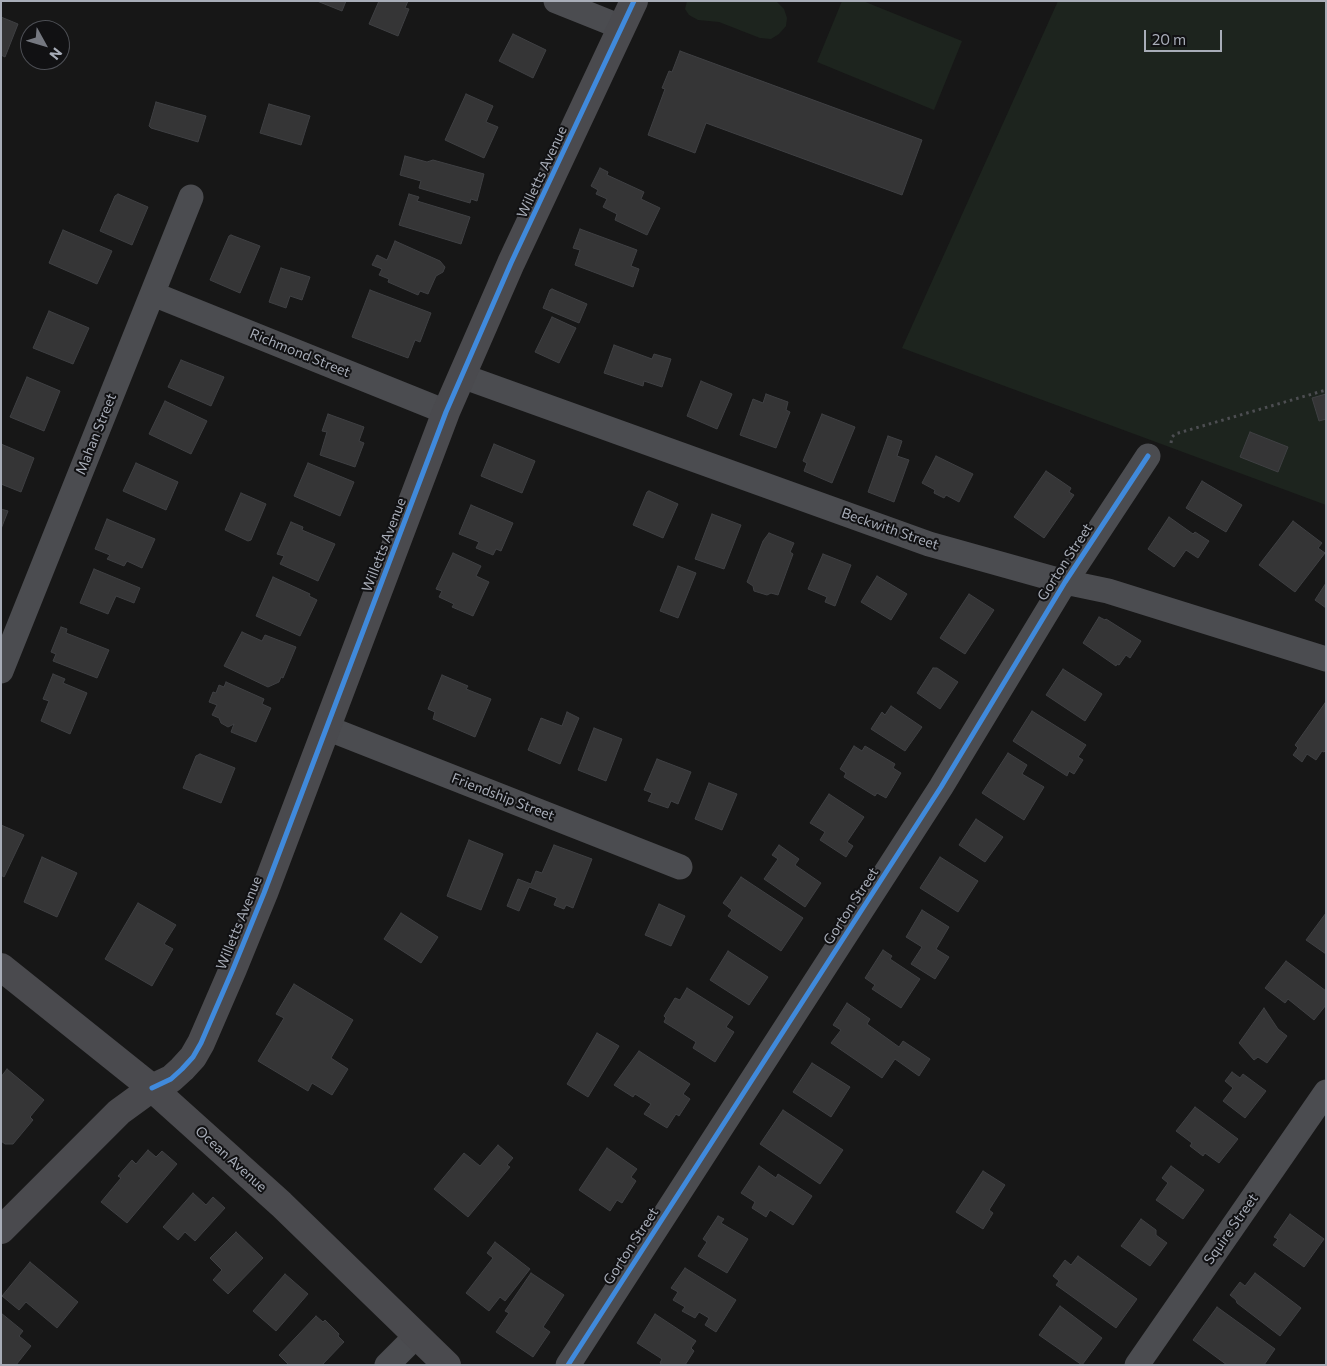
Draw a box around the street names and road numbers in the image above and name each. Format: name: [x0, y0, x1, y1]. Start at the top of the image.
street label: Willetts Avenue: [513, 123, 571, 221]
street label: Richmond Street: [247, 325, 353, 381]
street label: Mahan Street: [72, 391, 120, 477]
street label: Willetts Avenue: [358, 496, 410, 594]
street label: Beckwith Street: [839, 504, 941, 554]
street label: Gorton Street: [1034, 520, 1096, 604]
street label: Friendship Street: [449, 770, 557, 824]
street label: Gorton Street: [820, 864, 882, 948]
street label: Willetts Avenue: [213, 874, 265, 972]
street label: Ocean Avenue: [192, 1122, 270, 1196]
street label: Squire Street: [1200, 1190, 1262, 1268]
street label: Gorton Street: [600, 1204, 662, 1288]

